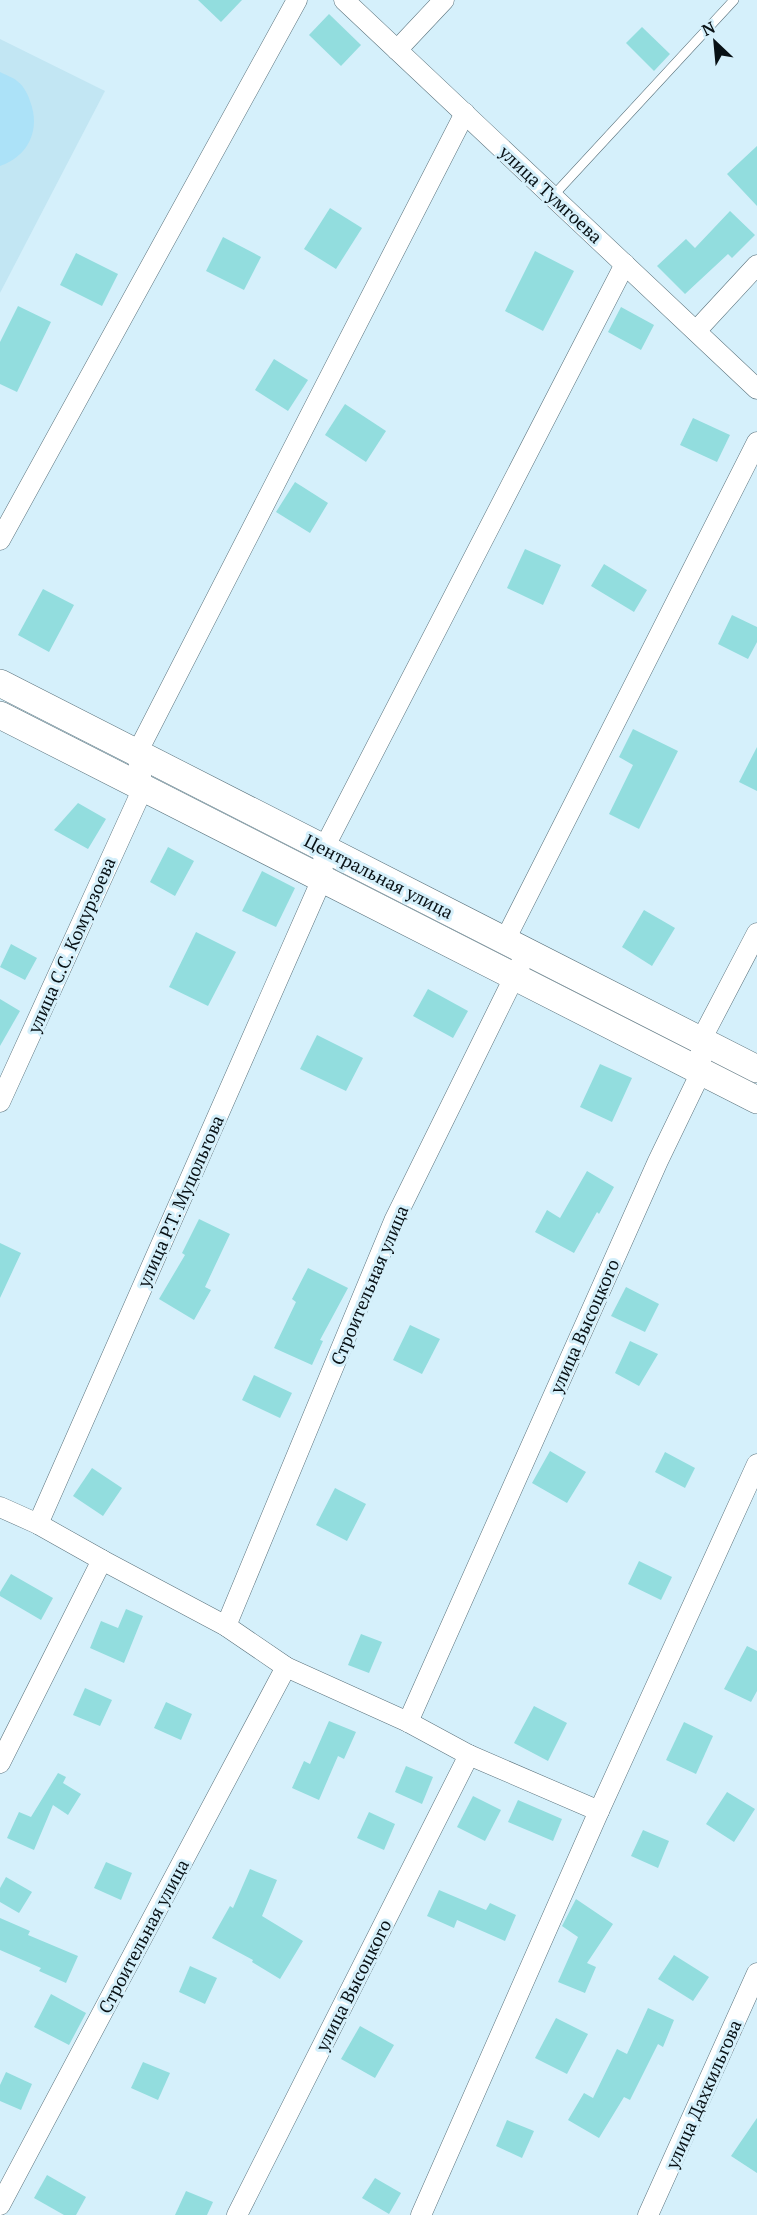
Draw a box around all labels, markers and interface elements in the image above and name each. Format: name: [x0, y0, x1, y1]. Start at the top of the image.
north arrow: [685, 12, 745, 72]
text: N: [698, 16, 719, 41]
street label: улица Тумгоева: [494, 139, 608, 248]
street label: Центральная улица: [300, 828, 458, 924]
street label: улица С.С. Комурзоева: [21, 853, 121, 1038]
street label: улица Р.Т. Муцольгова: [131, 1111, 229, 1292]
street label: Строительная улица: [324, 1201, 414, 1369]
street label: улица Высоцкого: [543, 1255, 624, 1398]
street label: Строительная улица: [92, 1855, 194, 2017]
street label: улица Высоцкого: [309, 1915, 397, 2056]
street label: улица Дахкильгова: [659, 2016, 747, 2173]

